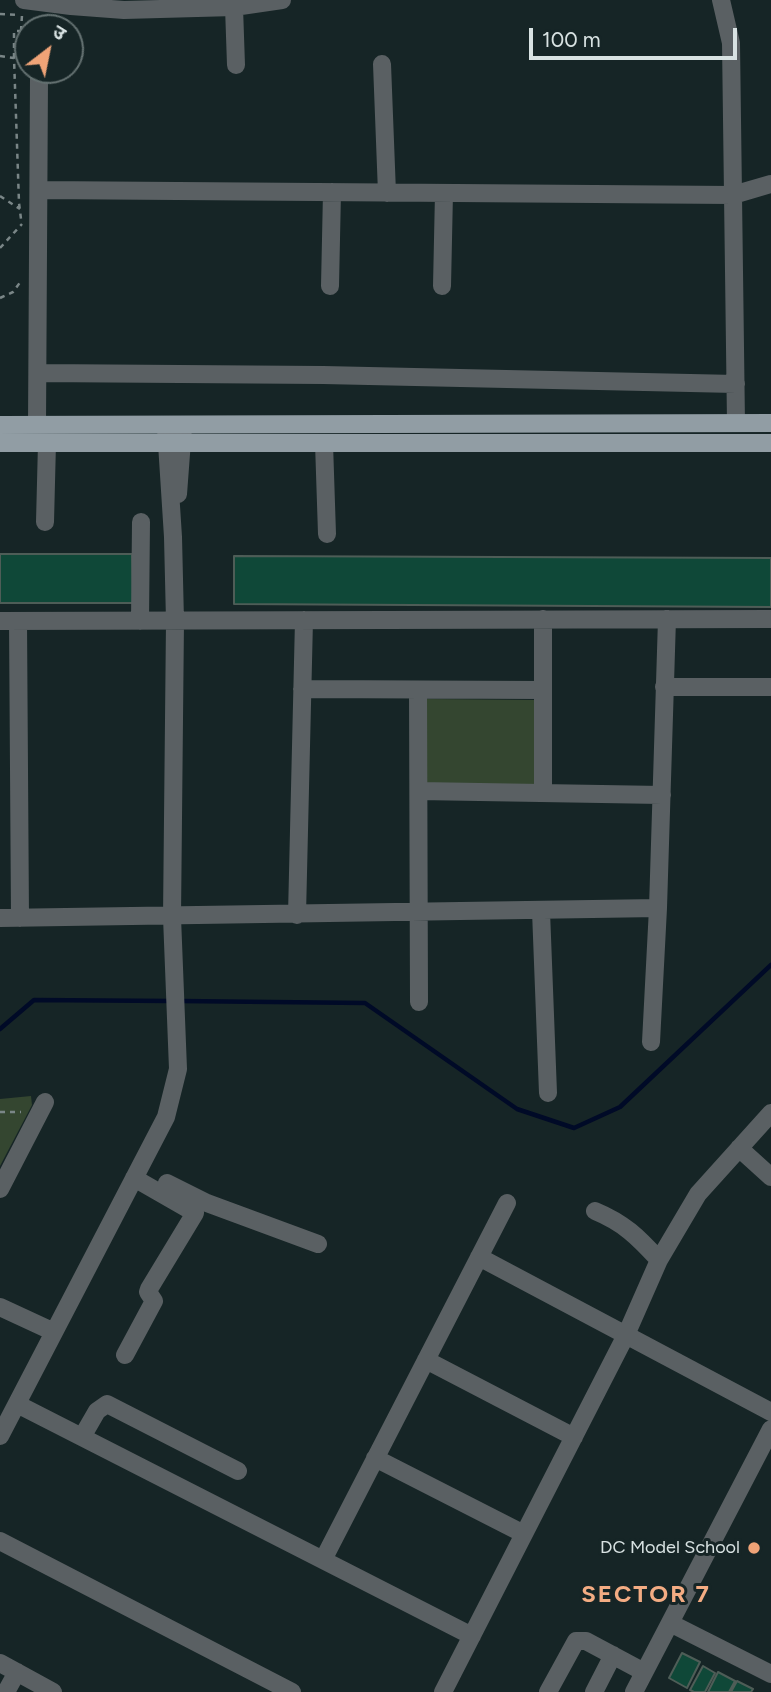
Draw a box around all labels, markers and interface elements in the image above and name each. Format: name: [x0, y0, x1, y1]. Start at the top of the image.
north arrow: [14, 14, 84, 84]
scale bar: [533, 14, 741, 58]
text: उ: [49, 20, 70, 45]
text: 100 m: [542, 27, 601, 52]
place label: DC Model School: [600, 1537, 740, 1559]
marker: DC Model School: [746, 1540, 762, 1556]
district label: SECTOR 7: [582, 1581, 710, 1609]

